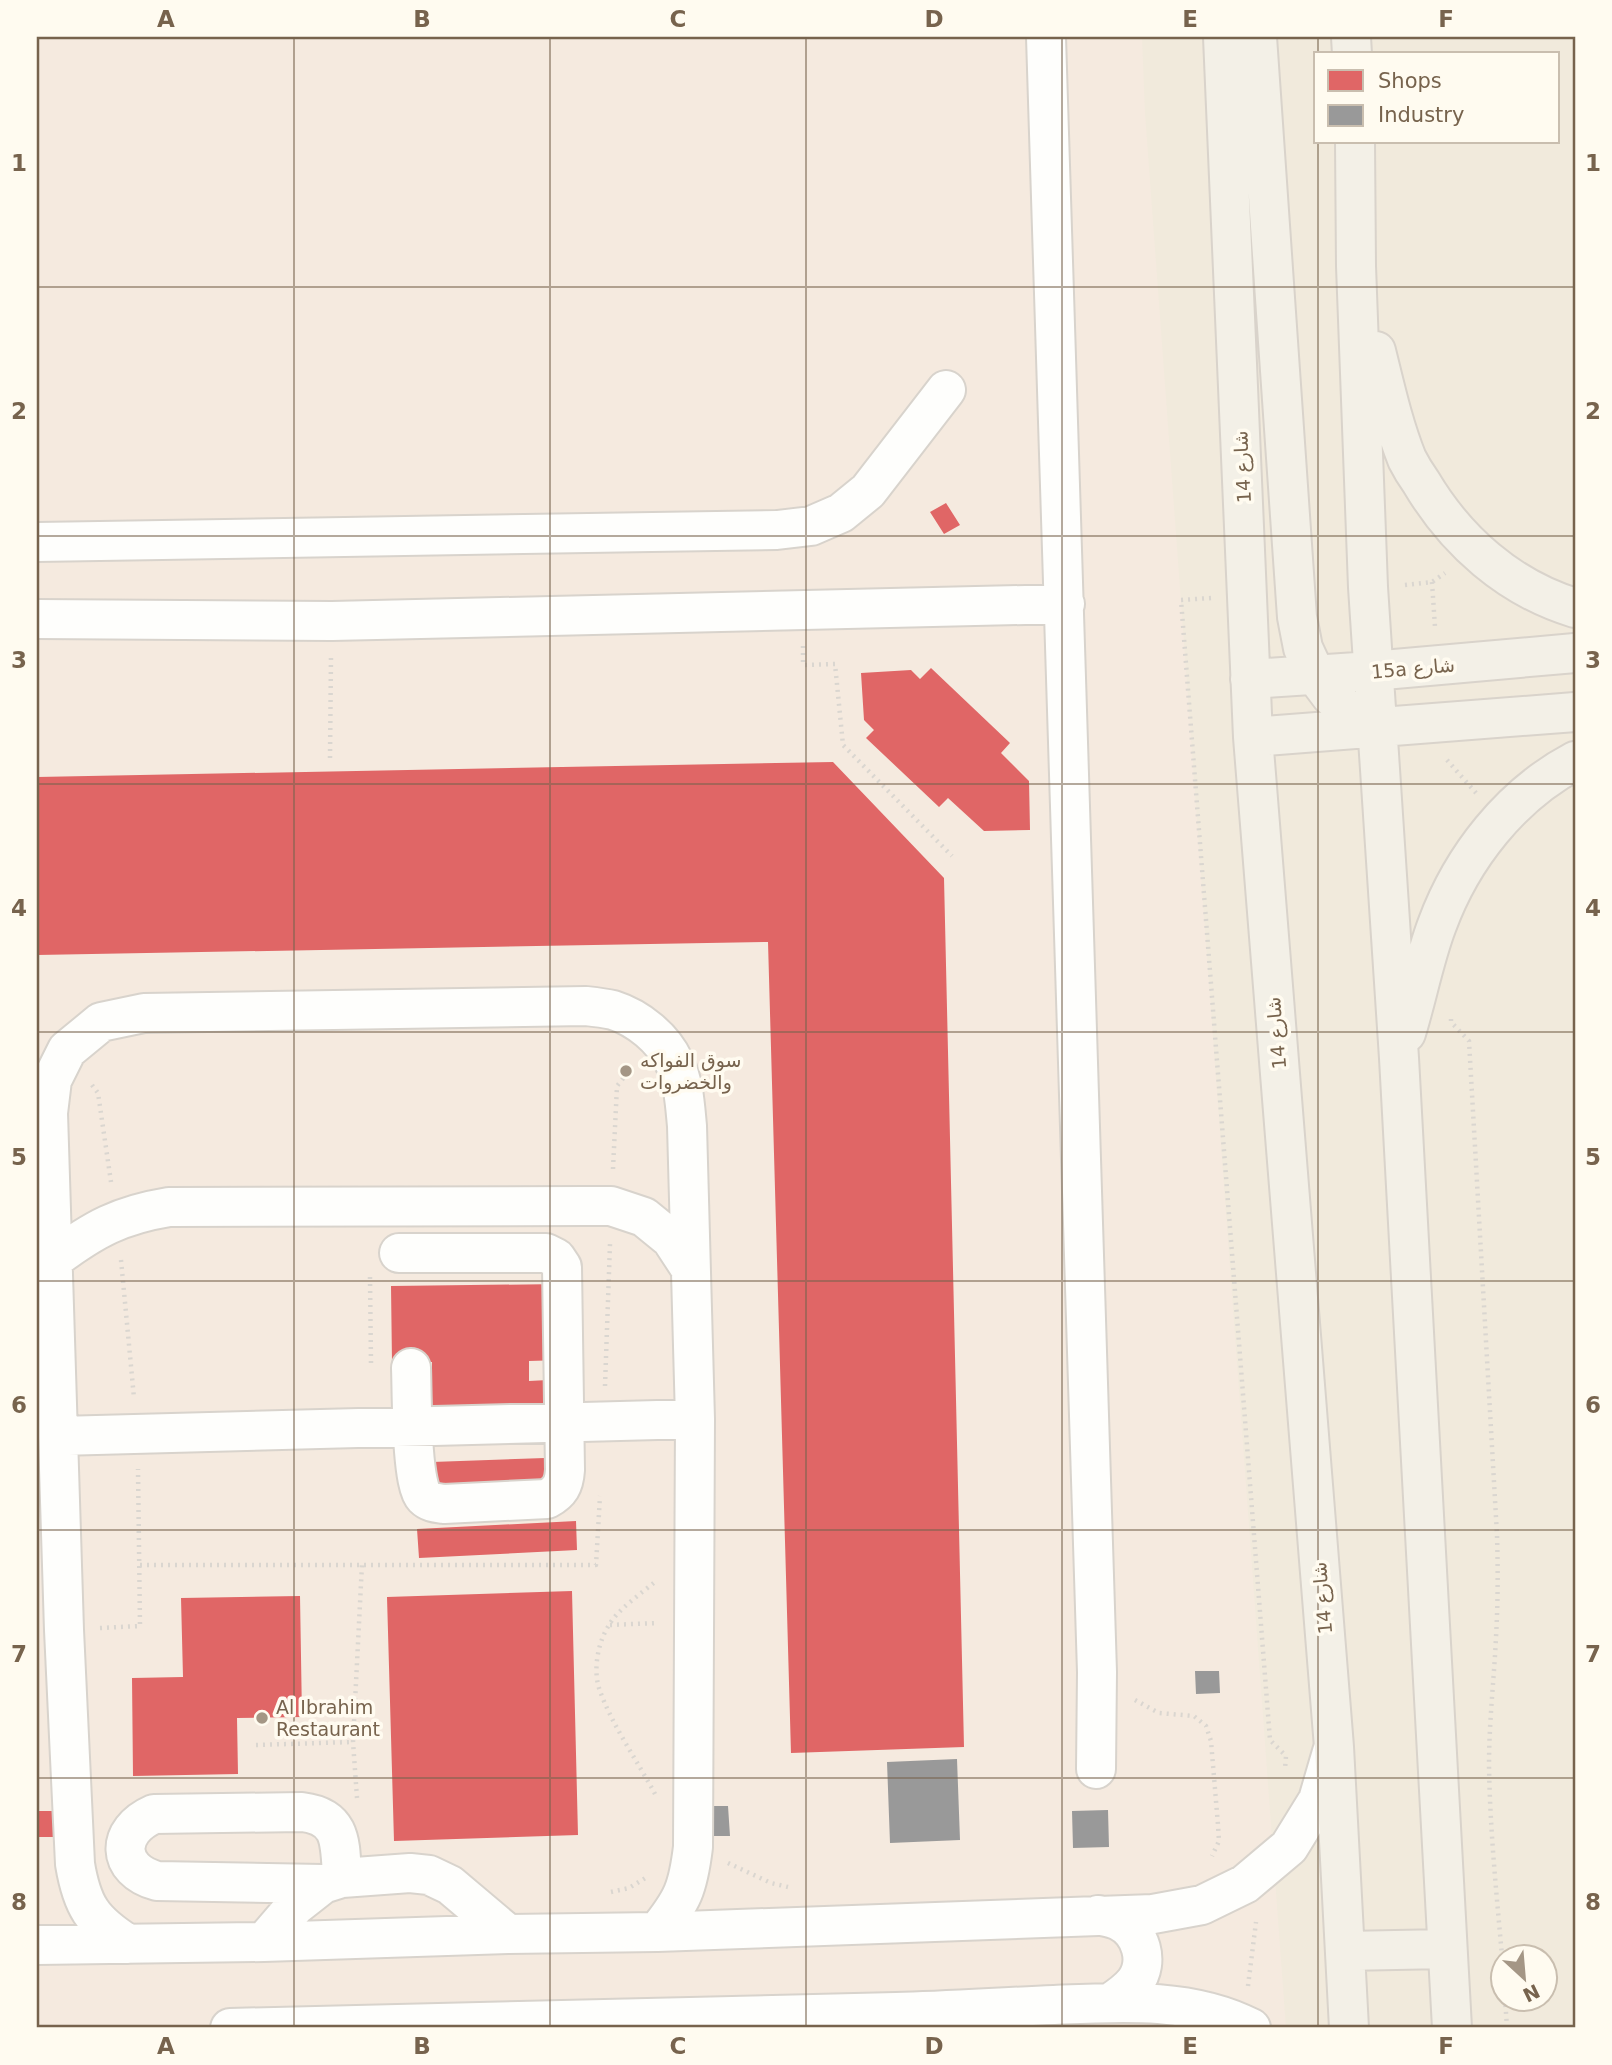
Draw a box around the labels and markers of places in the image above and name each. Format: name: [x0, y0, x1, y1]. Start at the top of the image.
place label: سوق الفواكه والخضروات: [640, 1049, 742, 1094]
marker: سوق الفواكه والخضروات: [618, 1063, 634, 1079]
place label: Al Ibrahim Restaurant: [276, 1696, 380, 1740]
marker: Al Ibrahim Restaurant: [254, 1710, 270, 1726]

